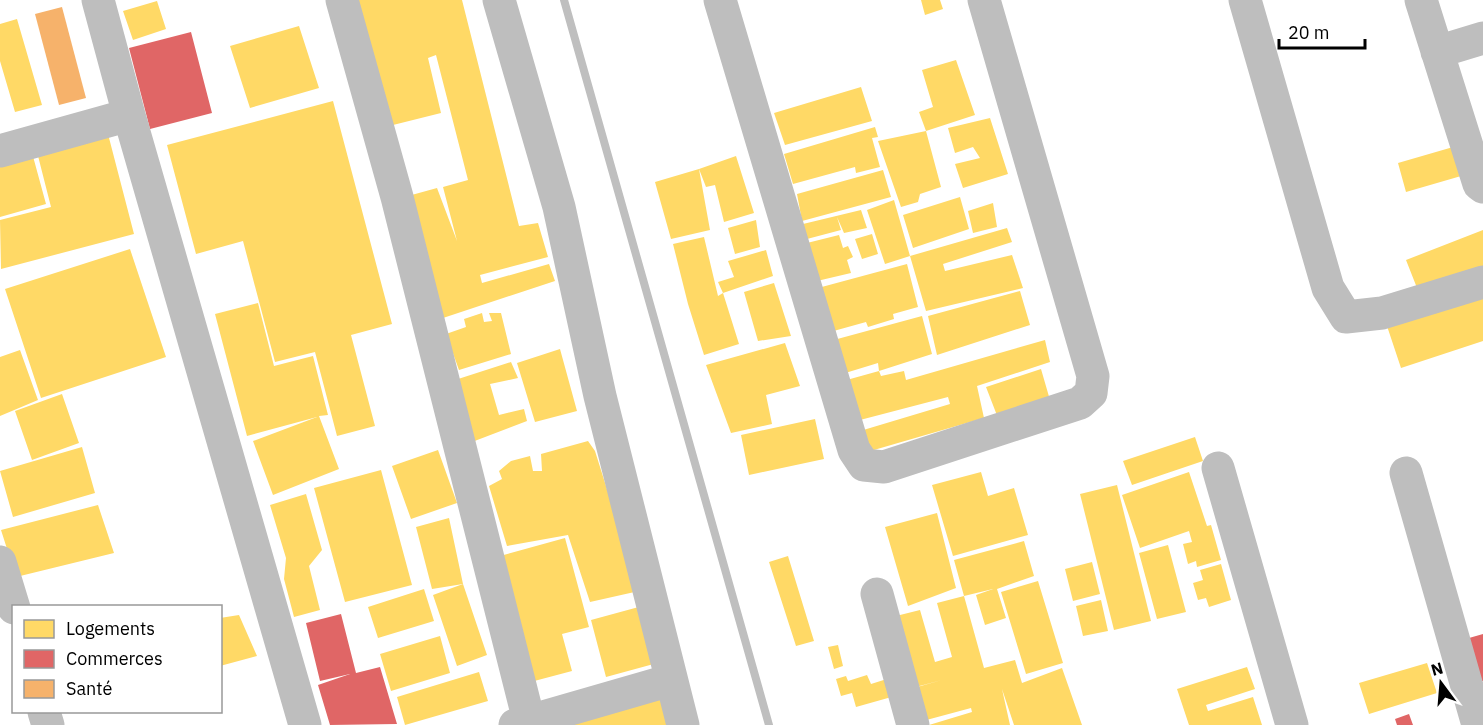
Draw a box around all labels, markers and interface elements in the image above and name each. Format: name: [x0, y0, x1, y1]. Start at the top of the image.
scale bar: [1279, 12, 1364, 50]
text: 20 m: [1288, 21, 1330, 44]
legend: [12, 605, 222, 713]
text: Logements: [66, 617, 155, 640]
text: Commerces: [66, 647, 163, 670]
north arrow: [1411, 653, 1471, 713]
text: N: [1429, 657, 1445, 680]
text: Santé: [66, 677, 113, 700]

